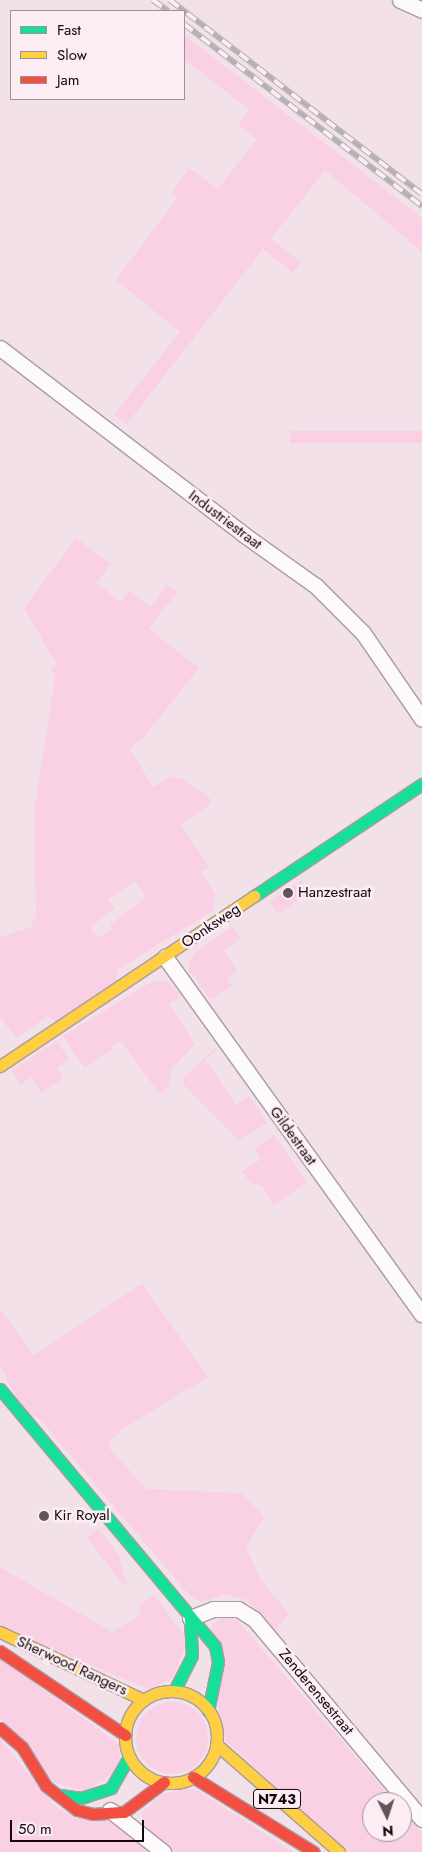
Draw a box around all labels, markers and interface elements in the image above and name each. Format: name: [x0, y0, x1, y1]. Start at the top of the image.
legend: [10, 10, 185, 100]
text: Fast: [57, 19, 81, 41]
text: Slow: [57, 44, 87, 66]
text: Jam: [57, 69, 80, 91]
street label: Industriestraat: [185, 487, 265, 553]
place label: Hanzestraat: [298, 884, 371, 902]
marker: Hanzestraat: [282, 887, 294, 899]
street label: Oonksweg: [178, 900, 244, 952]
street label: Gildestraat: [266, 1103, 320, 1169]
place label: Kir Royal: [54, 1507, 110, 1525]
marker: Kir Royal: [38, 1510, 50, 1522]
street label: Sherwood Rangers: [14, 1633, 130, 1699]
street label: Zenderensestraat: [275, 1645, 357, 1739]
road number: N743: [252, 1788, 302, 1810]
north arrow: [362, 1792, 412, 1842]
scale bar: [12, 1810, 146, 1842]
text: 50 m: [18, 1818, 52, 1840]
text: N: [382, 1821, 394, 1841]

